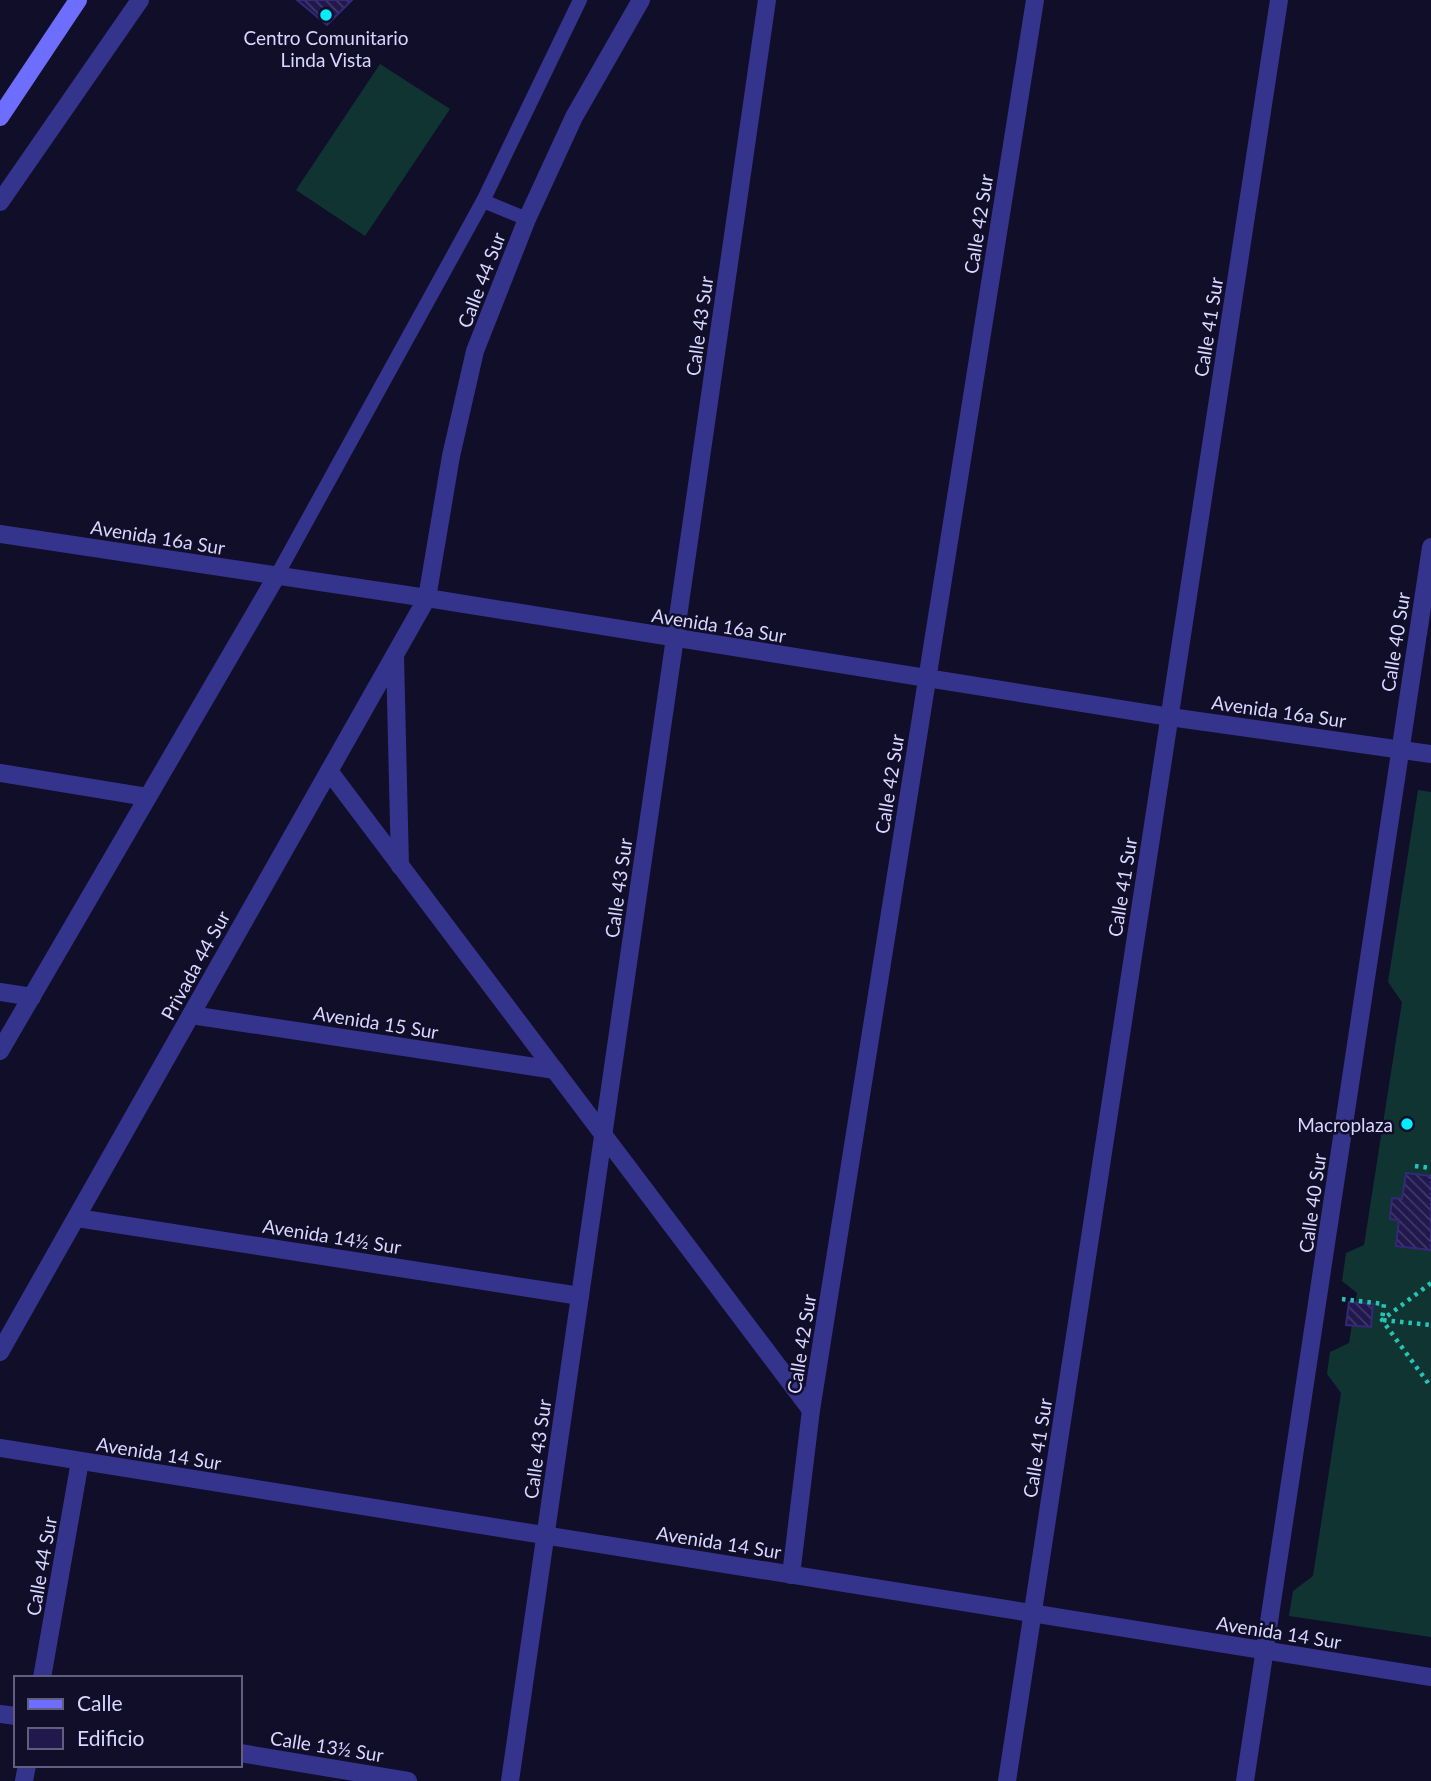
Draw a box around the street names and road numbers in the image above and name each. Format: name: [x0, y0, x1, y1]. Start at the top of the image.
street label: Calle 42 Sur: [959, 172, 997, 275]
street label: Calle 44 Sur: [452, 229, 510, 331]
street label: Calle 43 Sur: [681, 275, 717, 377]
street label: Calle 41 Sur: [1189, 275, 1227, 378]
street label: Avenida 16a Sur: [89, 515, 227, 559]
street label: Calle 40 Sur: [1376, 590, 1414, 693]
street label: Avenida 16a Sur: [650, 603, 788, 647]
street label: Avenida 16a Sur: [1210, 690, 1348, 732]
street label: Calle 42 Sur: [870, 732, 908, 835]
street label: Calle 41 Sur: [1103, 835, 1141, 938]
street label: Calle 43 Sur: [600, 837, 636, 939]
street label: Privada 44 Sur: [156, 906, 234, 1024]
street label: Avenida 15 Sur: [312, 1001, 440, 1043]
street label: Calle 40 Sur: [1294, 1152, 1330, 1254]
street label: Avenida 14½ Sur: [261, 1214, 403, 1258]
street label: Calle 42 Sur: [782, 1292, 820, 1395]
street label: Calle 41 Sur: [1018, 1396, 1056, 1499]
street label: Calle 43 Sur: [519, 1398, 555, 1500]
street label: Avenida 14 Sur: [95, 1432, 223, 1474]
street label: Calle 44 Sur: [21, 1514, 61, 1617]
street label: Avenida 14 Sur: [655, 1521, 783, 1563]
street label: Avenida 14 Sur: [1215, 1611, 1343, 1653]
street label: Calle 13½ Sur: [269, 1726, 385, 1766]

